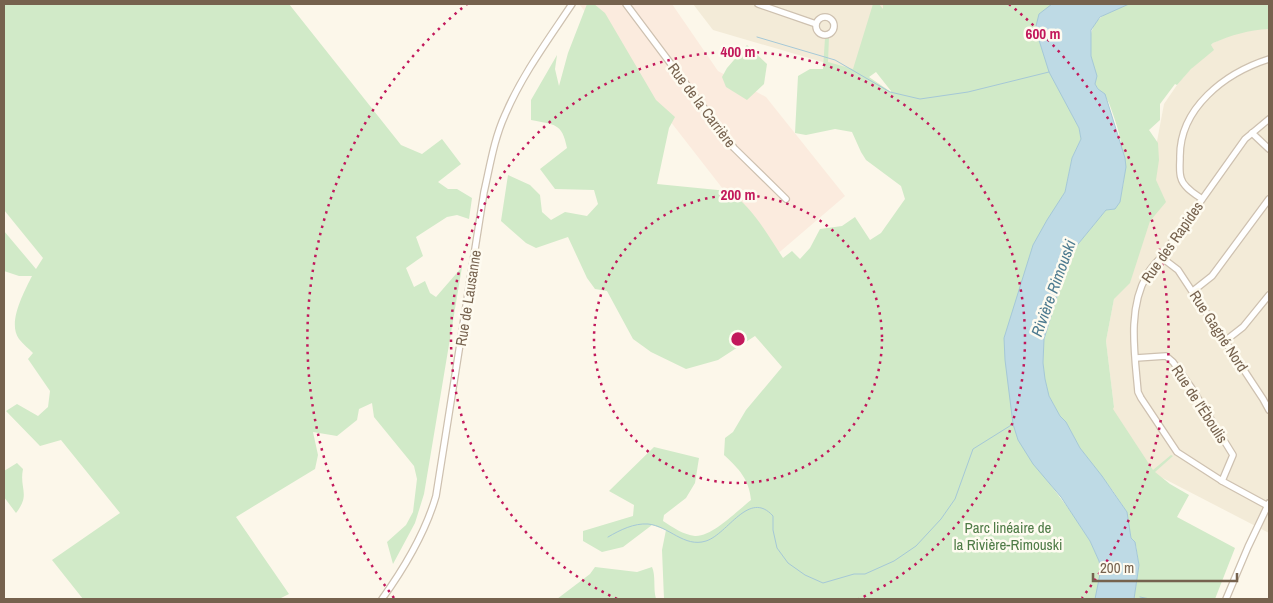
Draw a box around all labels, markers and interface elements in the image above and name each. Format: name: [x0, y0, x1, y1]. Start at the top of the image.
text: 600 m: [1026, 23, 1060, 44]
text: 400 m: [721, 41, 755, 62]
street label: Rue de la Carrière: [663, 58, 741, 152]
text: 200 m: [721, 184, 755, 205]
street label: Rue des Rapides: [1136, 197, 1208, 287]
water label: Rivière Rimouski: [1025, 236, 1081, 339]
street label: Rue de Lausanne: [450, 248, 486, 348]
street label: Rue Gagné Nord: [1185, 286, 1253, 376]
centre of rings: [729, 330, 747, 348]
street label: Rue de l'Éboulis: [1167, 361, 1233, 447]
park label: Parc linéaire de la Rivière-Rimouski: [954, 517, 1062, 555]
scale bar: [1093, 550, 1237, 582]
text: 200 m: [1100, 557, 1134, 578]

